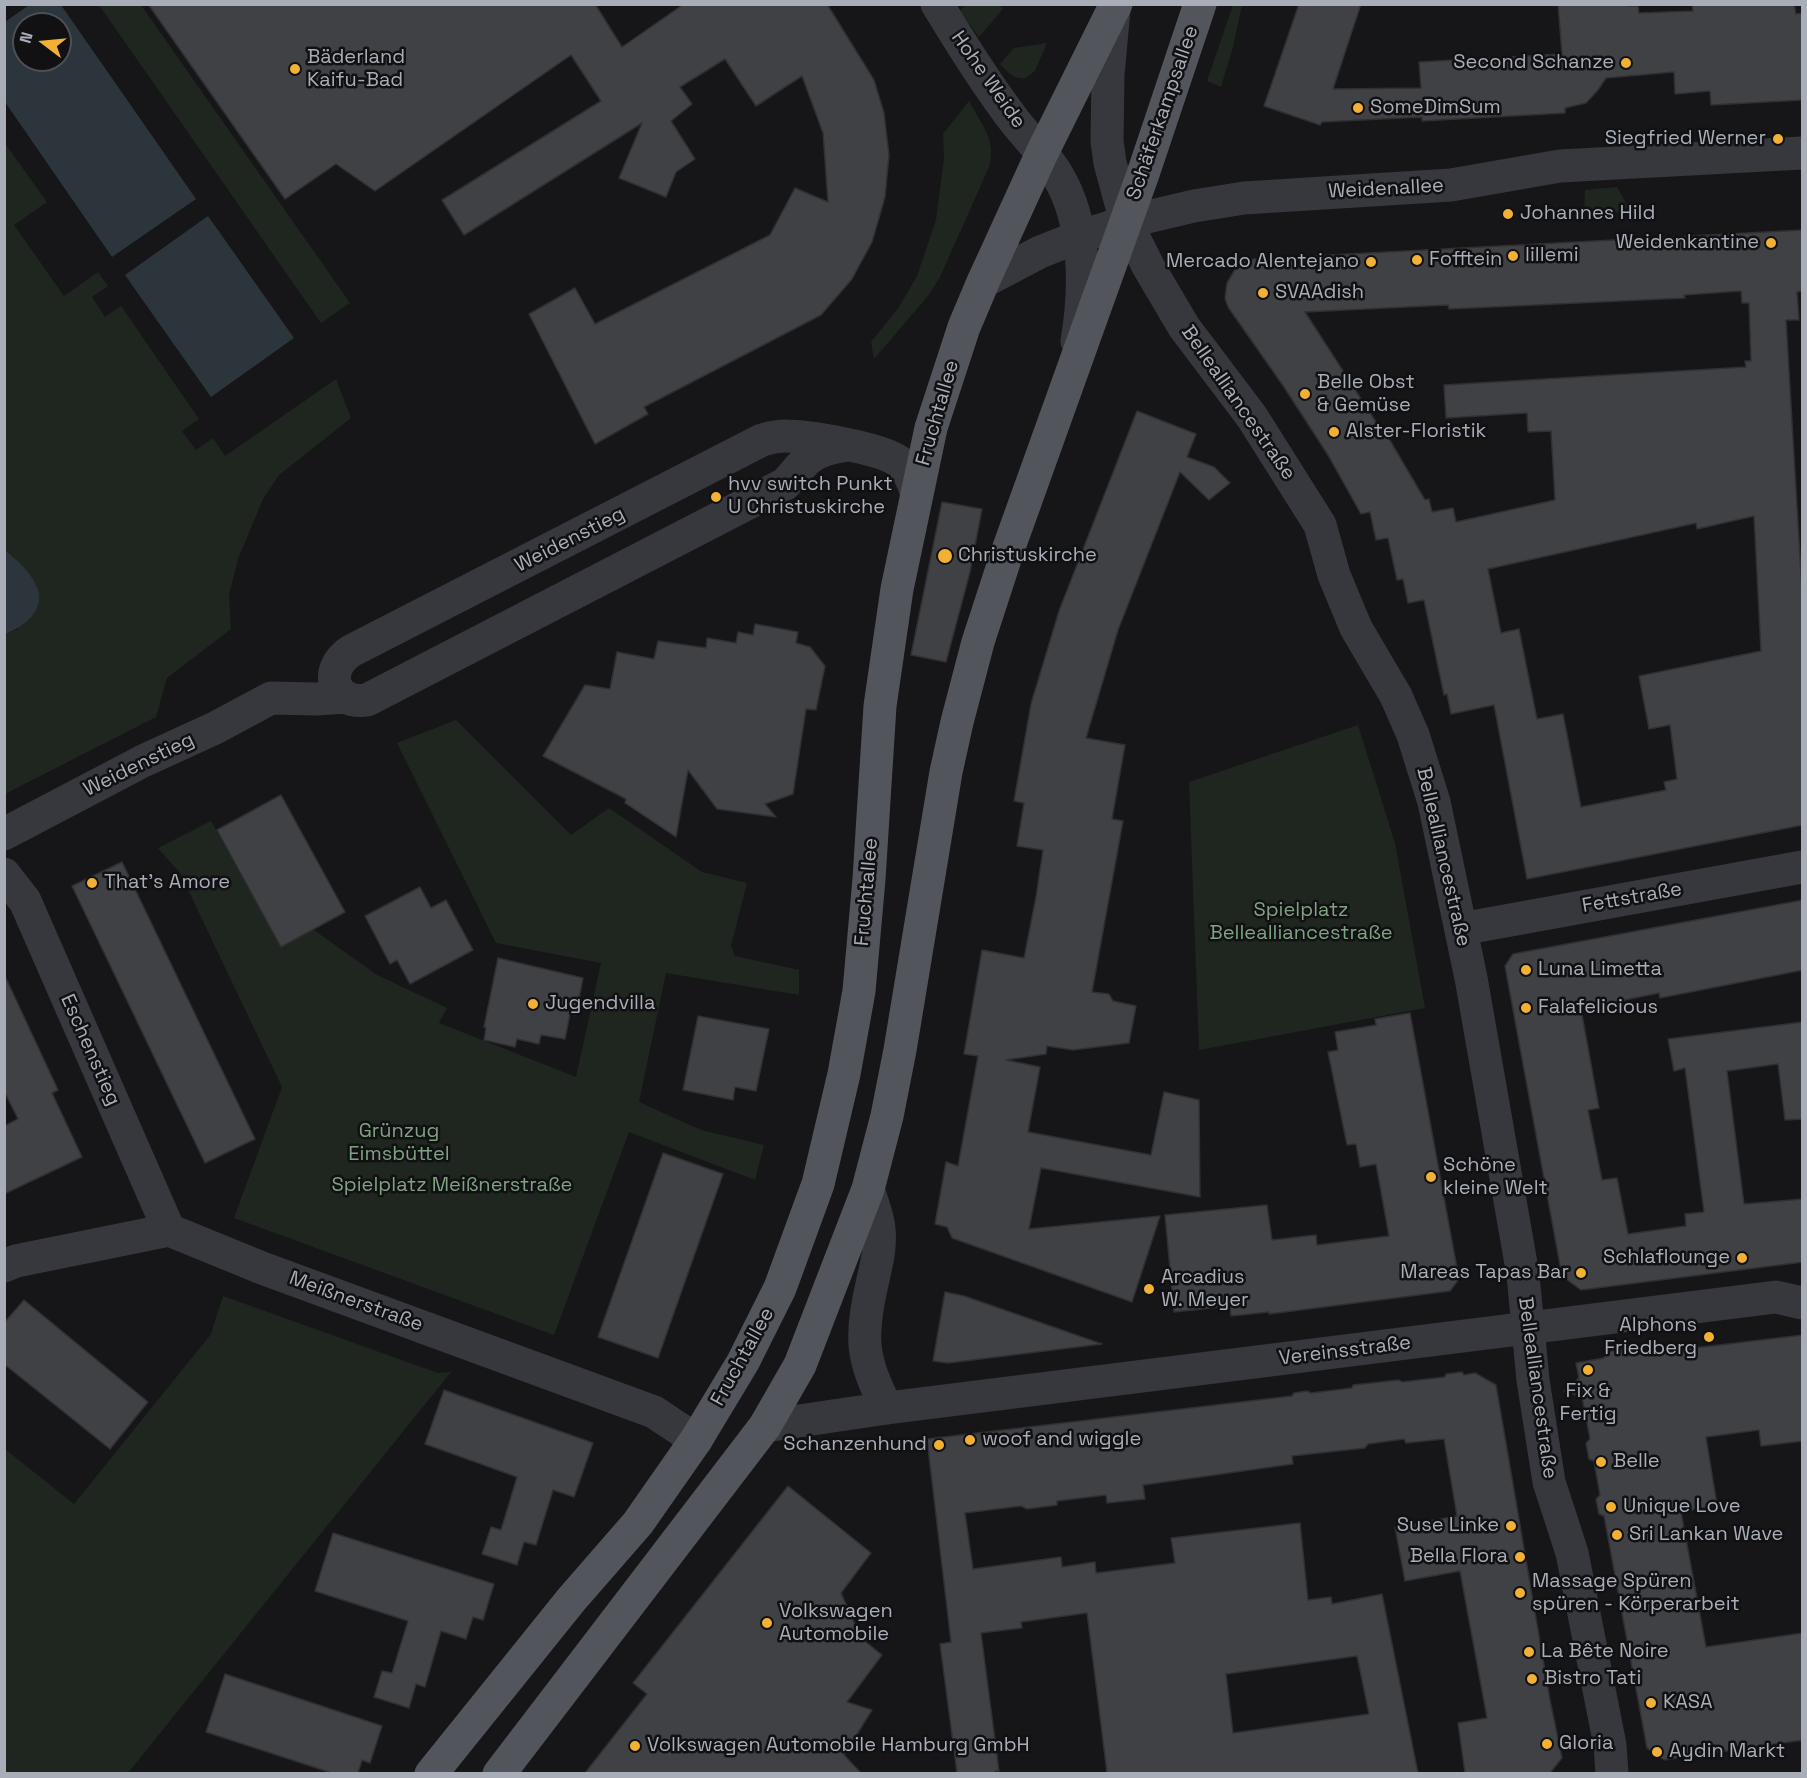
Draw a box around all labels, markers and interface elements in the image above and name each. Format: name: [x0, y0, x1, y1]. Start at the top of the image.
north arrow: [12, 12, 72, 72]
street label: Schäferkampsallee: [1122, 23, 1204, 203]
street label: Hohe Weide: [946, 27, 1030, 133]
text: N: [15, 29, 38, 46]
place label: Bäderland Kaifu-Bad: [307, 46, 405, 93]
place label: Second Schanze: [1453, 51, 1614, 75]
marker: Second Schanze: [1619, 56, 1633, 70]
marker: Bäderland Kaifu-Bad: [288, 62, 302, 76]
place label: SomeDimSum: [1370, 96, 1501, 120]
marker: SomeDimSum: [1351, 101, 1365, 115]
place label: Siegfried Werner: [1605, 127, 1766, 151]
marker: Siegfried Werner: [1771, 132, 1785, 146]
street label: Weidenallee: [1327, 174, 1445, 204]
place label: Johannes Hild: [1520, 202, 1655, 226]
marker: Johannes Hild: [1501, 207, 1515, 221]
place label: Weidenkantine: [1616, 231, 1759, 255]
marker: Weidenkantine: [1764, 236, 1778, 250]
place label: lillemi: [1525, 244, 1579, 268]
place label: Fofftein: [1429, 248, 1502, 272]
marker: lillemi: [1506, 249, 1520, 263]
place label: Mercado Alentejano: [1166, 250, 1359, 274]
marker: Fofftein: [1410, 253, 1424, 267]
marker: Mercado Alentejano: [1364, 255, 1378, 269]
place label: SVAAdish: [1275, 281, 1364, 305]
marker: SVAAdish: [1256, 286, 1270, 300]
street label: Bellealliancestraße: [1176, 321, 1300, 485]
street label: Fruchtallee: [911, 357, 965, 469]
place label: Belle Obst & Gemüse: [1317, 371, 1415, 418]
marker: Belle Obst & Gemüse: [1298, 387, 1312, 401]
place label: Alster-Floristik: [1346, 420, 1486, 444]
marker: Alster-Floristik: [1327, 425, 1341, 439]
place label: hvv switch Punkt U Christuskirche: [728, 473, 893, 520]
marker: hvv switch Punkt U Christuskirche: [709, 490, 723, 504]
street label: Weidenstieg: [511, 502, 629, 578]
place label: Christuskirche: [958, 544, 1097, 568]
marker: Christuskirche: [936, 547, 954, 565]
street label: Weidenstieg: [80, 728, 198, 802]
street label: Bellealliancestraße: [1411, 765, 1475, 949]
street label: Fruchtallee: [850, 837, 884, 947]
place label: That's Amore: [104, 871, 230, 895]
marker: That's Amore: [85, 876, 99, 890]
street label: Fettstraße: [1580, 877, 1684, 919]
park label: Spielplatz Bellealliancestraße: [1209, 899, 1393, 946]
place label: Luna Limetta: [1538, 958, 1662, 982]
marker: Luna Limetta: [1519, 963, 1533, 977]
street label: Eschenstieg: [55, 991, 125, 1109]
place label: Jugendvilla: [545, 992, 655, 1016]
place label: Falafelicious: [1538, 996, 1658, 1020]
marker: Jugendvilla: [526, 997, 540, 1011]
marker: Falafelicious: [1519, 1001, 1533, 1015]
park label: Grünzug Eimsbüttel: [348, 1120, 450, 1167]
place label: Schöne kleine Welt: [1443, 1154, 1548, 1201]
marker: Schöne kleine Welt: [1424, 1170, 1438, 1184]
park label: Spielplatz Meißnerstraße: [332, 1174, 572, 1198]
place label: Schlaflounge: [1603, 1246, 1730, 1270]
marker: Schlaflounge: [1735, 1251, 1749, 1265]
place label: Mareas Tapas Bar: [1400, 1261, 1569, 1285]
place label: Arcadius W. Meyer: [1161, 1266, 1249, 1313]
marker: Mareas Tapas Bar: [1574, 1266, 1588, 1280]
street label: Meißnerstraße: [286, 1267, 426, 1337]
marker: Arcadius W. Meyer: [1142, 1282, 1156, 1296]
street label: Bellealliancestraße: [1512, 1296, 1562, 1480]
street label: Fruchtallee: [706, 1304, 780, 1410]
place label: Alphons Friedberg: [1604, 1314, 1697, 1361]
marker: Alphons Friedberg: [1702, 1330, 1716, 1344]
street label: Vereinsstraße: [1278, 1331, 1412, 1371]
marker: Fix & Fertig: [1581, 1363, 1595, 1377]
place label: Fix & Fertig: [1560, 1380, 1616, 1427]
place label: woof and wiggle: [982, 1428, 1141, 1452]
place label: Schanzenhund: [783, 1433, 927, 1457]
marker: woof and wiggle: [963, 1433, 977, 1447]
marker: Schanzenhund: [932, 1438, 946, 1452]
place label: Belle: [1613, 1450, 1660, 1474]
marker: Belle: [1594, 1455, 1608, 1469]
place label: Unique Love: [1623, 1495, 1741, 1519]
marker: Unique Love: [1604, 1500, 1618, 1514]
place label: Suse Linke: [1397, 1514, 1499, 1538]
marker: Suse Linke: [1504, 1519, 1518, 1533]
place label: Sri Lankan Wave: [1629, 1523, 1783, 1547]
marker: Sri Lankan Wave: [1610, 1528, 1624, 1542]
place label: Bella Flora: [1410, 1545, 1508, 1569]
marker: Bella Flora: [1513, 1550, 1527, 1564]
place label: Massage Spüren spüren - Körperarbeit: [1532, 1570, 1740, 1617]
marker: Massage Spüren spüren - Körperarbeit: [1513, 1586, 1527, 1600]
place label: Volkswagen Automobile: [779, 1600, 893, 1647]
marker: Volkswagen Automobile: [760, 1616, 774, 1630]
place label: La Bête Noire: [1541, 1640, 1669, 1664]
marker: La Bête Noire: [1522, 1645, 1536, 1659]
place label: Bistro Tati: [1544, 1667, 1641, 1691]
marker: Bistro Tati: [1525, 1672, 1539, 1686]
place label: KASA: [1663, 1691, 1713, 1715]
marker: KASA: [1644, 1696, 1658, 1710]
place label: Gloria: [1559, 1732, 1613, 1756]
place label: Volkswagen Automobile Hamburg GmbH: [647, 1734, 1030, 1758]
marker: Gloria: [1540, 1737, 1554, 1751]
marker: Volkswagen Automobile Hamburg GmbH: [628, 1739, 642, 1753]
place label: Aydin Markt: [1669, 1740, 1785, 1764]
marker: Aydin Markt: [1650, 1745, 1664, 1759]

